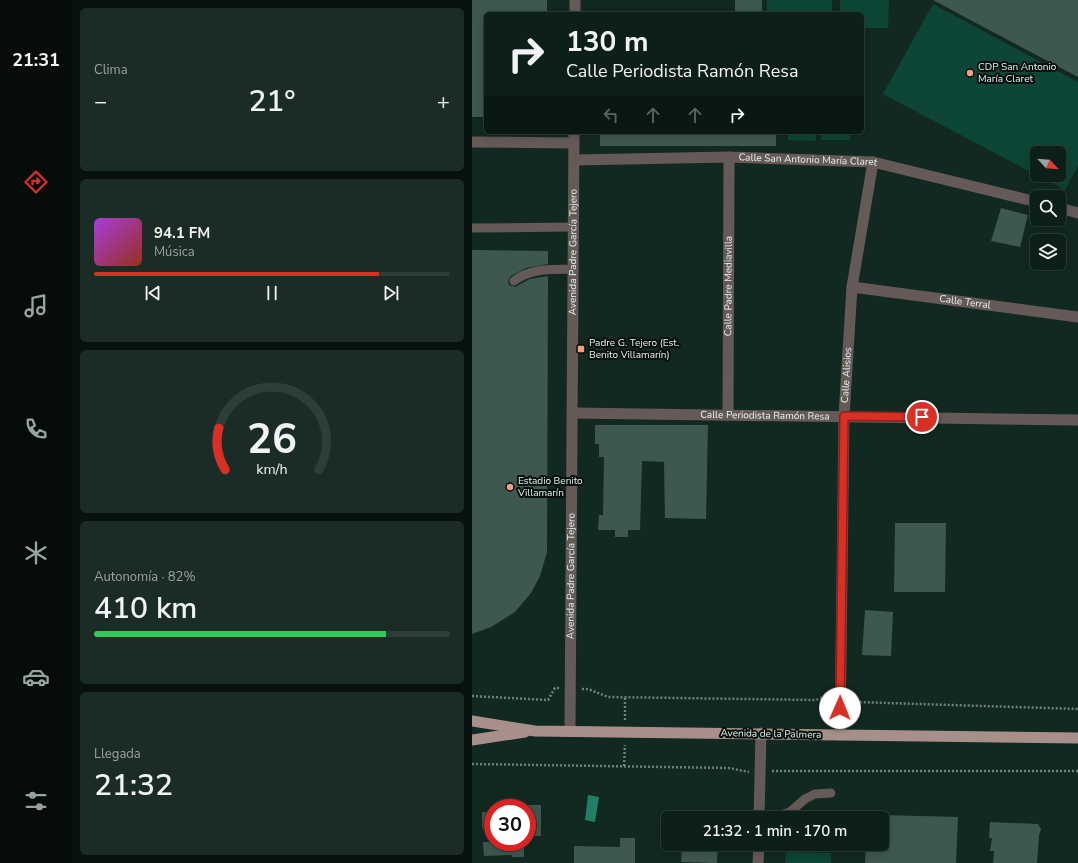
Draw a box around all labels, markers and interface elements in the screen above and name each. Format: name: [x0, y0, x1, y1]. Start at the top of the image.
text: 130 m: [566, 23, 649, 61]
icon: right: [500, 28, 552, 80]
text: 21:31: [12, 48, 60, 72]
text: Calle Periodista Ramón Resa: [566, 59, 798, 83]
place label: CDP San Antonio María Claret: [978, 60, 1057, 86]
text: Clima: [94, 61, 128, 79]
marker: CDP San Antonio María Claret: [965, 68, 975, 78]
text: 21°: [248, 81, 296, 122]
text: −: [94, 87, 107, 117]
text: +: [437, 87, 450, 117]
icon: left: [600, 104, 622, 126]
icon: ahead: [642, 104, 664, 126]
icon: ahead: [684, 104, 706, 126]
icon: right: [726, 104, 748, 126]
north arrow: [1030, 146, 1066, 182]
map controls: [1030, 146, 1066, 270]
street label: Calle San Antonio María Claret: [738, 150, 879, 170]
icon: directions: [22, 168, 50, 196]
street label: Avenida Padre García Tejero: [566, 188, 581, 315]
button: search: [1030, 190, 1066, 226]
text: 94.1 FM: [154, 223, 210, 243]
button: layers: [1030, 234, 1066, 270]
street label: Calle Padre Mediavilla: [721, 236, 736, 336]
text: Música: [154, 243, 195, 261]
icon: previous: [142, 282, 164, 304]
icon: pause: [261, 282, 283, 304]
icon: next: [380, 282, 402, 304]
icon: music: [22, 292, 50, 320]
street label: Calle Terral: [938, 292, 992, 312]
place label: Padre G. Tejero (Est. Benito Villamarín): [589, 336, 679, 362]
marker: Padre G. Tejero (Est. Benito Villamarín): [576, 344, 586, 354]
street label: Calle Alisios: [838, 347, 855, 403]
pin: [905, 400, 939, 434]
icon: arrive: [911, 406, 933, 428]
street label: Calle Periodista Ramón Resa: [700, 408, 830, 424]
text: 26: [247, 410, 297, 467]
icon: phone: [22, 415, 50, 443]
text: km/h: [256, 459, 288, 478]
place label: Estadio Benito Villamarín: [517, 474, 583, 500]
marker: Estadio Benito Villamarín: [505, 482, 515, 492]
street label: Avenida Padre García Tejero: [564, 512, 578, 639]
icon: climate: [22, 539, 50, 567]
text: Autonomía · 82%: [94, 568, 195, 586]
text: 410 km: [94, 588, 197, 629]
icon: car: [22, 663, 50, 691]
position arrow: [819, 687, 861, 729]
street label: Avenida de la Palmera: [721, 726, 821, 742]
text: Llegada: [94, 745, 141, 763]
text: 21:32: [94, 765, 173, 806]
icon: filters: [22, 787, 50, 815]
speed limit sign: 30: [484, 799, 536, 851]
text: 21:32 · 1 min · 170 m: [703, 821, 847, 841]

